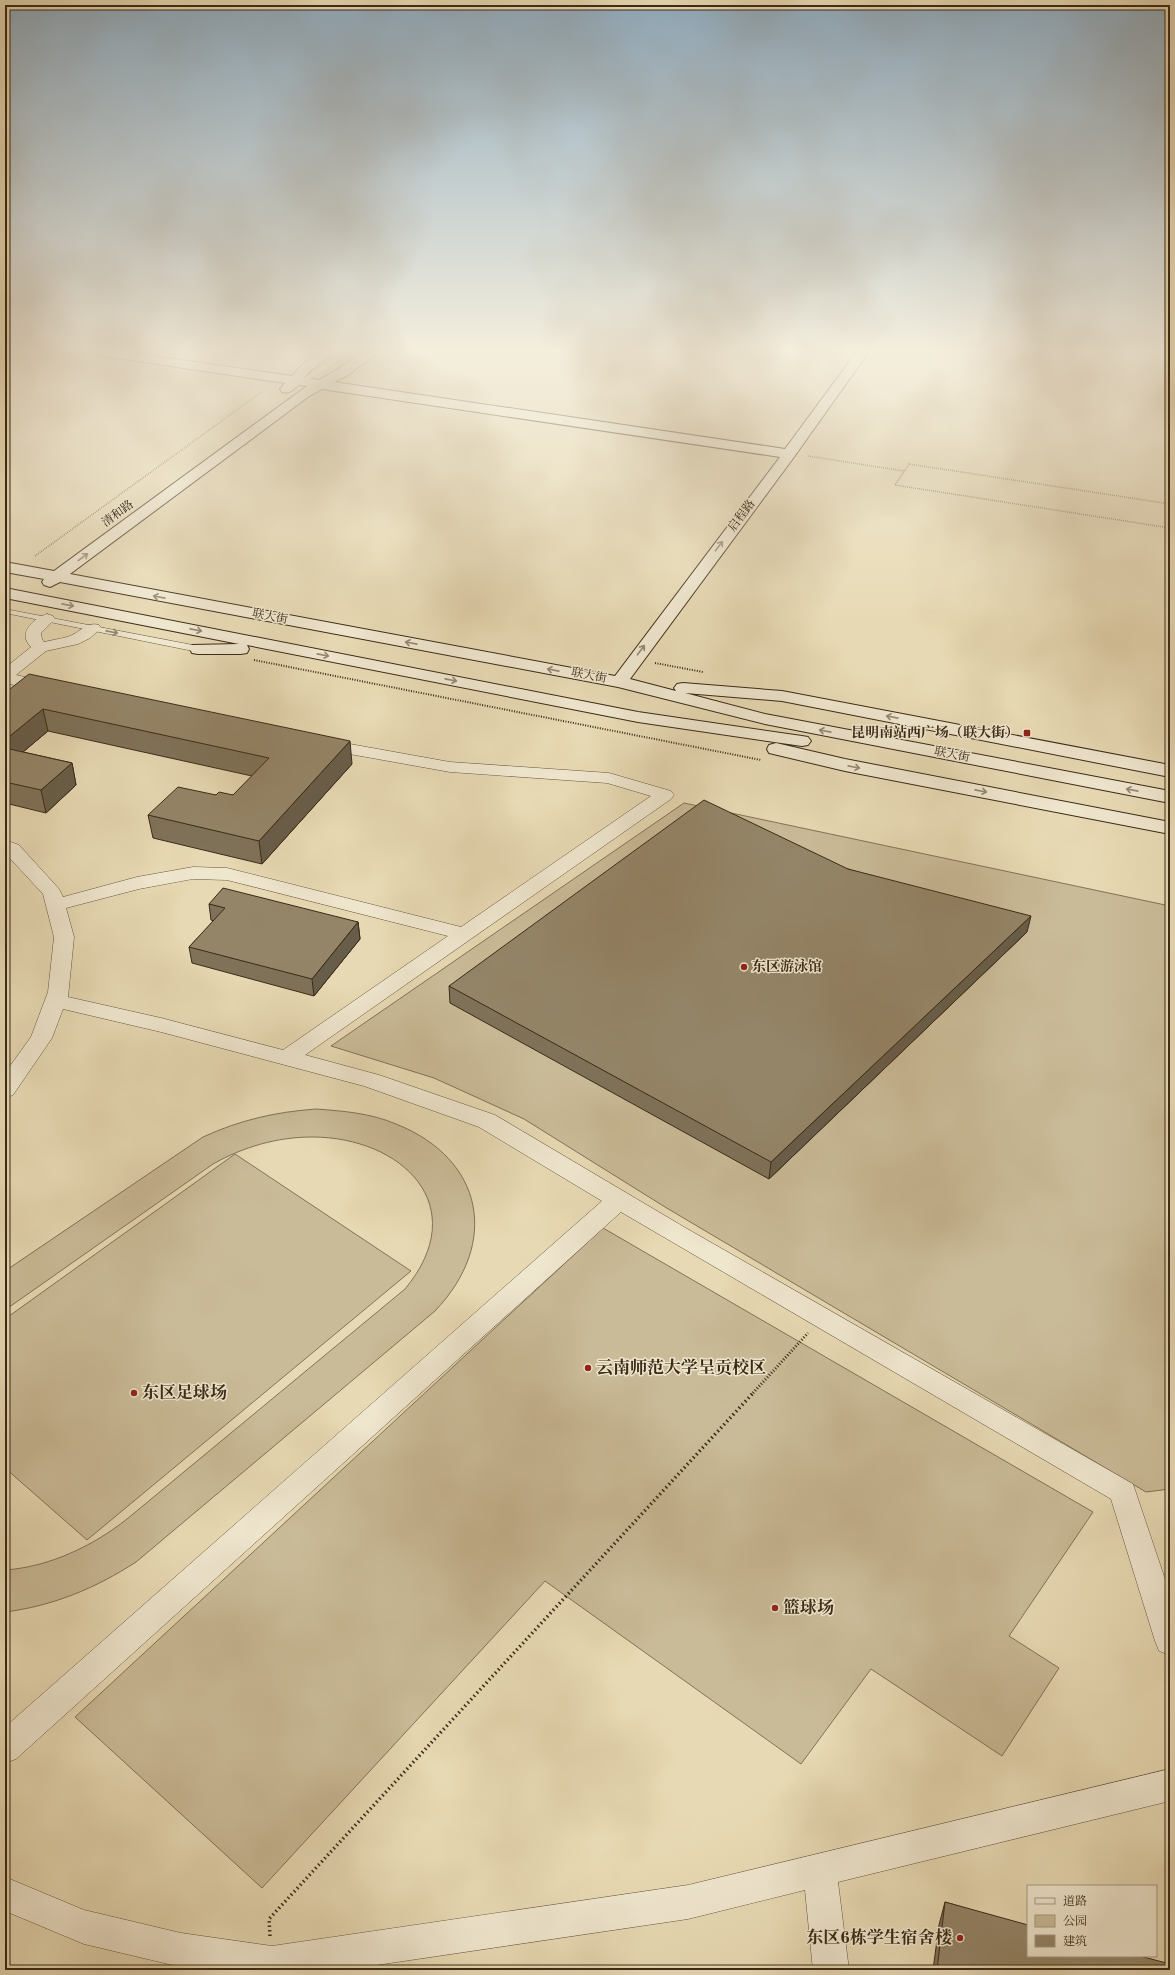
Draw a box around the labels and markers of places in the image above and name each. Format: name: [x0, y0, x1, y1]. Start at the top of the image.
place label: 昆明南站西广场（联大街）: [851, 725, 1019, 740]
marker: 昆明南站西广场（联大街）: [1022, 728, 1032, 738]
place label: 东区游泳馆: [752, 958, 822, 974]
marker: 东区游泳馆: [739, 962, 749, 972]
place label: 云南师范大学呈贡校区: [596, 1358, 766, 1377]
marker: 云南师范大学呈贡校区: [583, 1363, 593, 1373]
place label: 东区足球场: [142, 1383, 227, 1402]
marker: 东区足球场: [129, 1388, 139, 1398]
place label: 篮球场: [783, 1598, 834, 1617]
marker: 篮球场: [770, 1603, 780, 1613]
place label: 东区6栋学生宿舍楼: [806, 1928, 952, 1947]
marker: 东区6栋学生宿舍楼: [955, 1933, 965, 1943]

